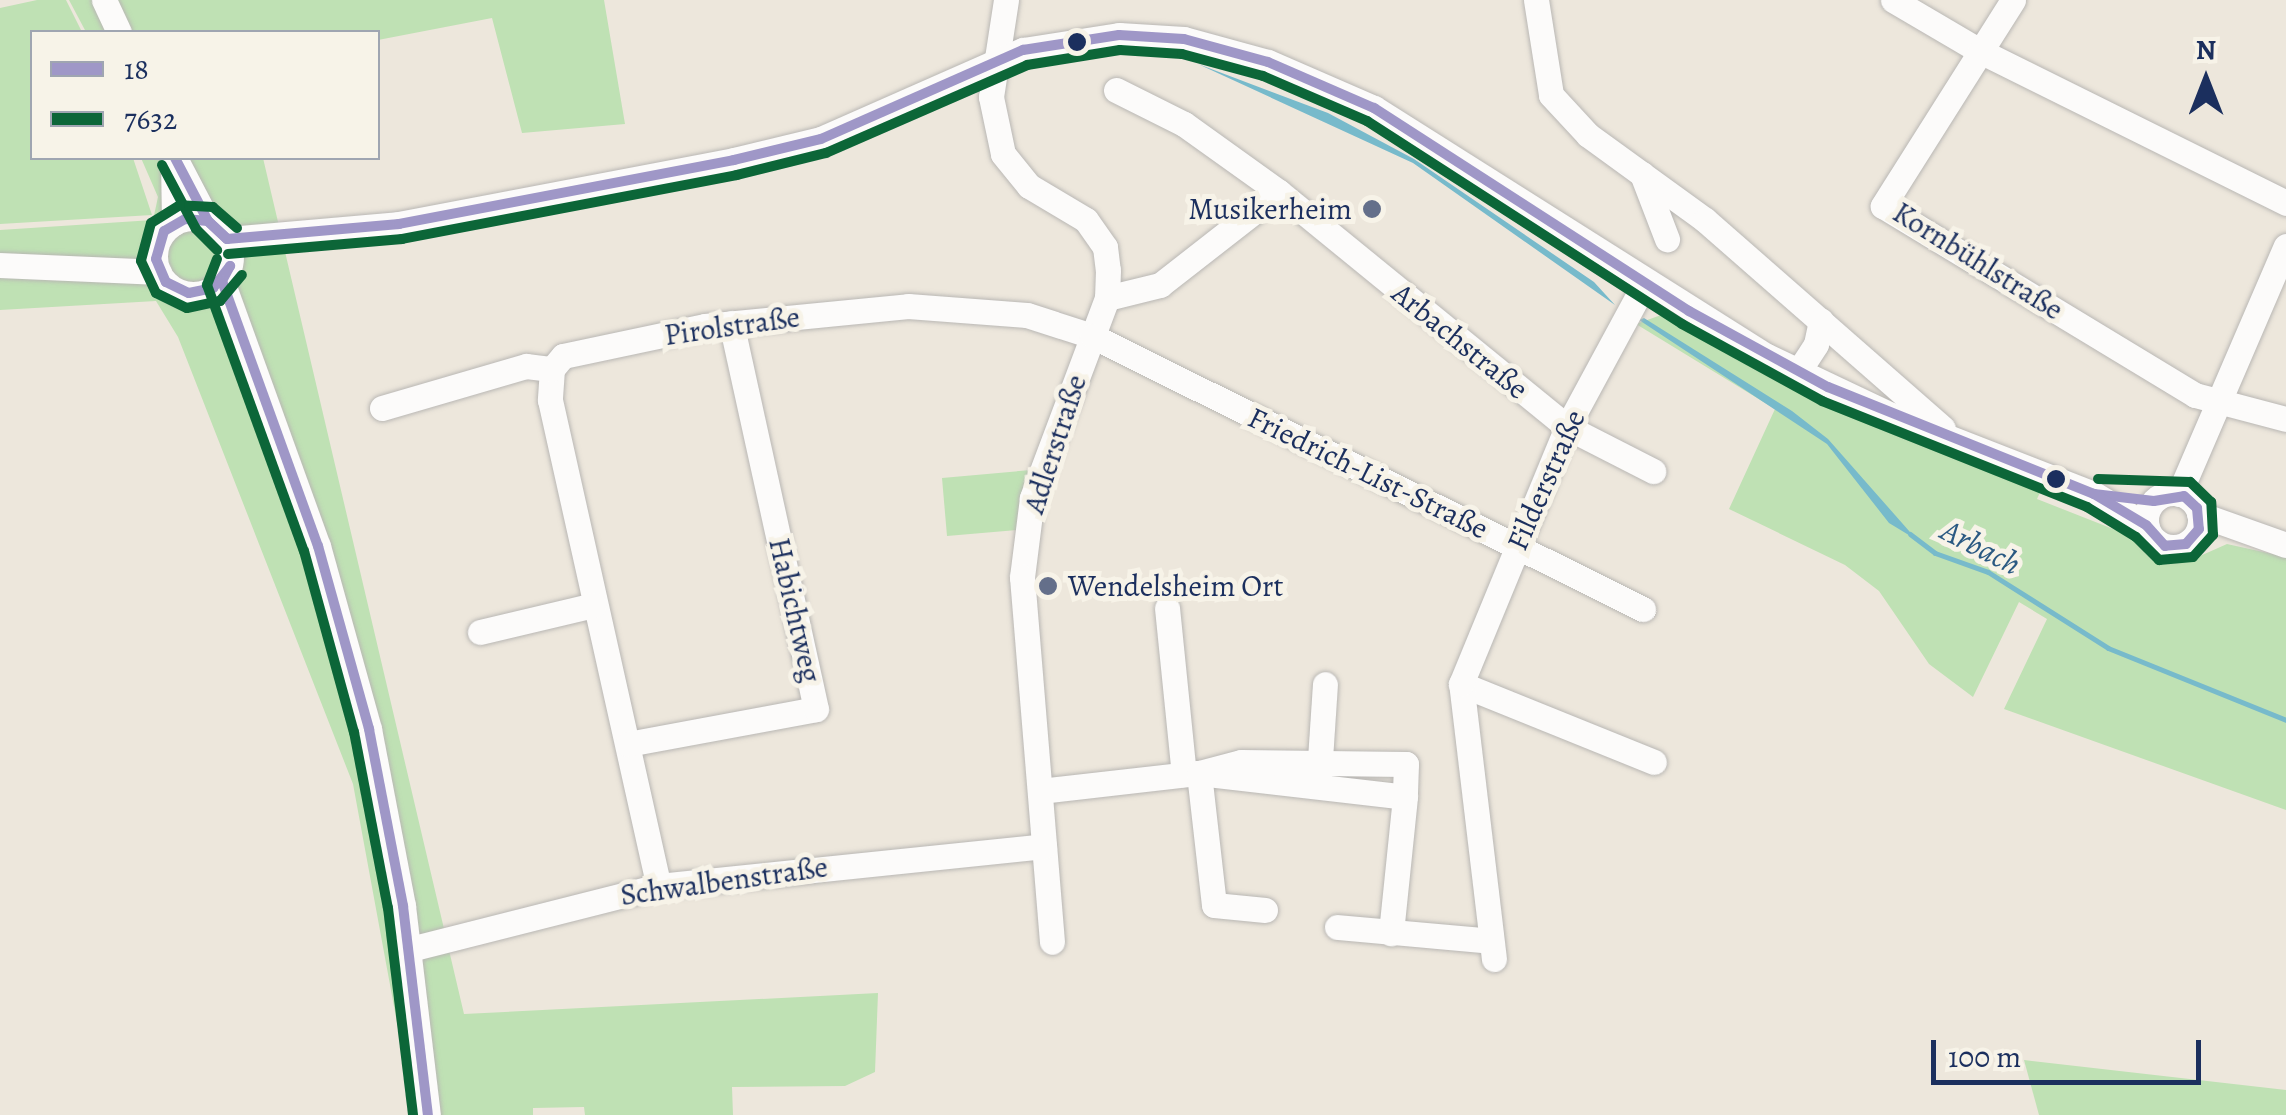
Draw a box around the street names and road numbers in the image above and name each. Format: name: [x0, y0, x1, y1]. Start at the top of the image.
street label: Kornbühlstraße: [1886, 194, 2070, 328]
street label: Arbachstraße: [1385, 275, 1535, 407]
street label: Pirolstraße: [662, 299, 802, 353]
street label: Adlerstraße: [1016, 370, 1094, 518]
street label: Friedrich-List-Straße: [1242, 399, 1494, 547]
street label: Filderstraße: [1499, 404, 1593, 556]
street label: Habichtweg: [761, 534, 829, 686]
street label: Schwalbenstraße: [618, 849, 830, 913]

